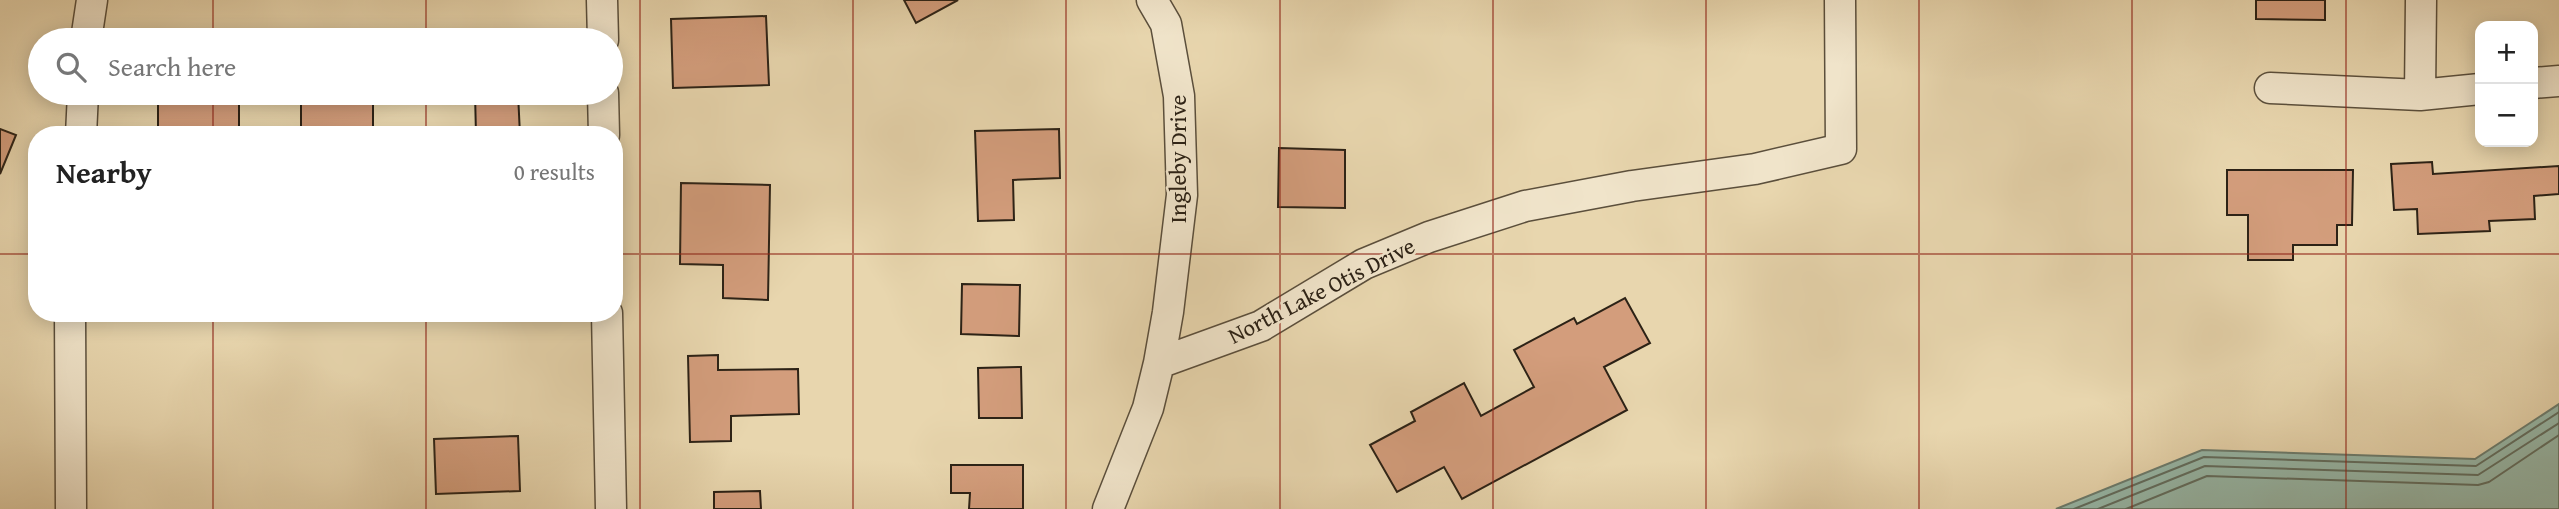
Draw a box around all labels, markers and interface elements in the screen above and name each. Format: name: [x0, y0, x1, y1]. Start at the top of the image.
map controls: [2475, 21, 2538, 147]
button: +: [2475, 21, 2538, 84]
search box: [28, 28, 623, 105]
text: Search here: [108, 47, 236, 86]
icon: search: [52, 48, 90, 86]
button: −: [2475, 84, 2538, 147]
street label: Ingleby Drive: [1161, 95, 1194, 223]
text: Nearby: [56, 150, 152, 194]
text: 0 results: [514, 155, 595, 188]
street label: North Lake Otis Drive: [1222, 229, 1420, 351]

